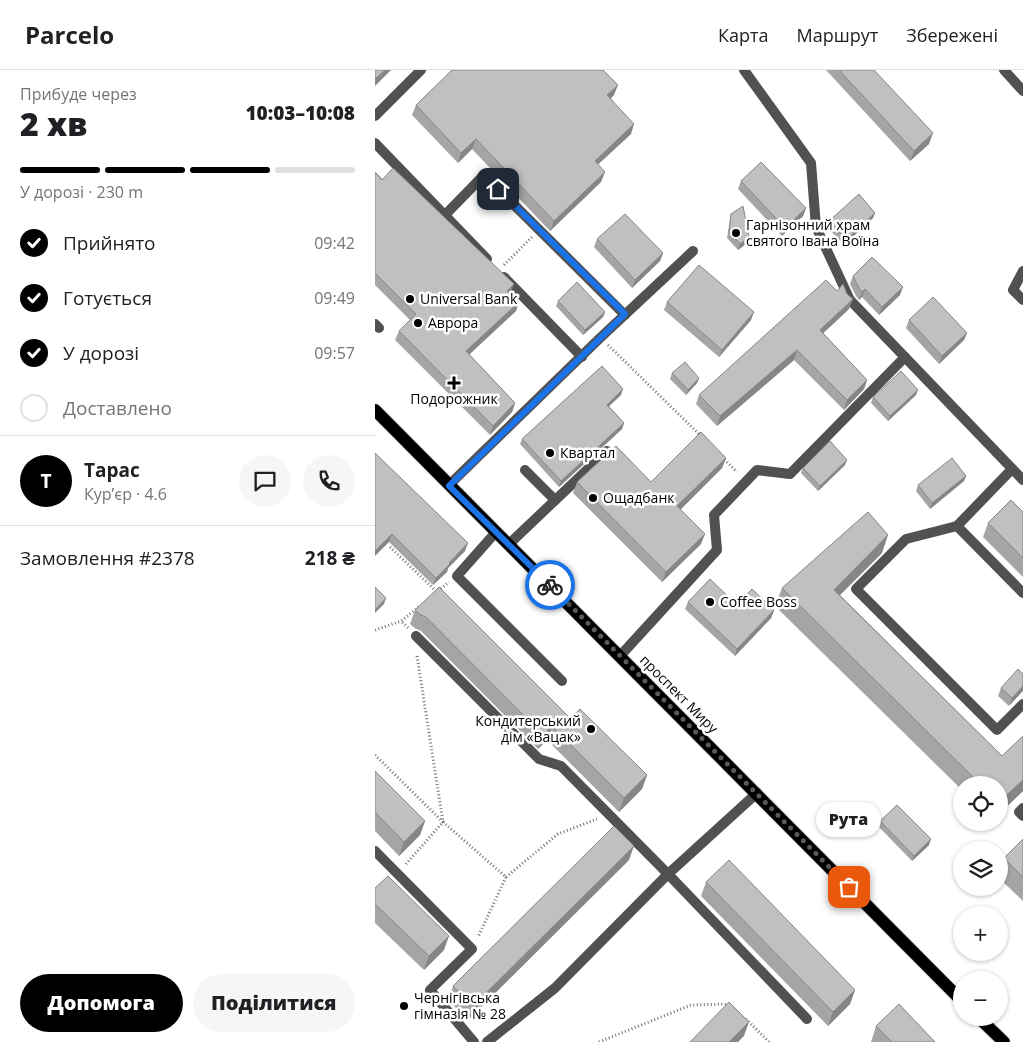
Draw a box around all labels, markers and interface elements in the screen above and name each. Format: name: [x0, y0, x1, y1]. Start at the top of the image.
text: Parcelo: [25, 18, 114, 51]
text: Карта: [718, 23, 769, 47]
text: Маршрут: [797, 23, 878, 47]
text: Збережені: [906, 23, 998, 47]
text: Прибуде через: [20, 83, 137, 105]
text: 10:03–10:08: [245, 100, 355, 126]
text: 2 хв: [20, 102, 87, 145]
pin: [477, 168, 519, 210]
icon: home: [484, 175, 512, 203]
text: У дорозі · 230 m: [20, 181, 143, 203]
place label: Гарнізонний храм святого Івана Воїна: [746, 215, 879, 250]
marker: Гарнізонний храм святого Івана Воїна: [730, 227, 742, 239]
icon: check: [20, 229, 48, 257]
text: Прийнято: [63, 230, 156, 256]
text: 09:42: [314, 232, 355, 254]
icon: check: [20, 284, 48, 312]
text: Готується: [63, 285, 152, 311]
text: 09:49: [314, 287, 355, 309]
place label: Universal Bank: [420, 289, 518, 308]
marker: Universal Bank: [404, 293, 416, 305]
place label: Аврора: [428, 313, 478, 332]
marker: Аврора: [412, 317, 424, 329]
icon: check: [20, 339, 48, 367]
text: У дорозі: [63, 340, 139, 366]
text: 09:57: [314, 342, 355, 364]
marker: Подорожник: [448, 377, 460, 389]
place label: Подорожник: [410, 389, 498, 408]
text: Доставлено: [63, 395, 172, 421]
place label: Квартал: [560, 443, 615, 462]
marker: Квартал: [544, 447, 556, 459]
button: chat: [239, 455, 291, 507]
button: phone: [303, 455, 355, 507]
text: Тарас: [84, 457, 140, 483]
text: Т: [40, 468, 52, 494]
text: Кур’єр · 4.6: [84, 483, 167, 505]
place label: Ощадбанк: [603, 488, 675, 507]
marker: Ощадбанк: [587, 492, 599, 504]
text: Замовлення #2378: [20, 545, 195, 571]
text: 218 ₴: [305, 545, 355, 571]
courier: [525, 560, 575, 610]
icon: bike: [536, 571, 564, 599]
place label: Coffee Boss: [720, 592, 797, 611]
marker: Coffee Boss: [704, 596, 716, 608]
street label: проспект Миру: [636, 650, 723, 738]
place label: Кондитерський дім «Вацак»: [475, 711, 581, 746]
marker: Кондитерський дім «Вацак»: [585, 723, 597, 735]
map controls: [953, 776, 1008, 1026]
button: locate: [953, 776, 1008, 831]
callout: Рута: [817, 802, 881, 837]
text: Рута: [829, 808, 868, 830]
button: layers: [953, 841, 1008, 896]
pin: [828, 866, 870, 908]
icon: bag: [835, 873, 863, 901]
button: +: [953, 906, 1008, 961]
button: −: [953, 971, 1008, 1026]
button: Допомога: [20, 974, 183, 1032]
button: Поділитися: [193, 974, 355, 1032]
place label: Чернігівська гімназія № 28: [414, 988, 506, 1023]
marker: Чернігівська гімназія № 28: [398, 1000, 410, 1012]

